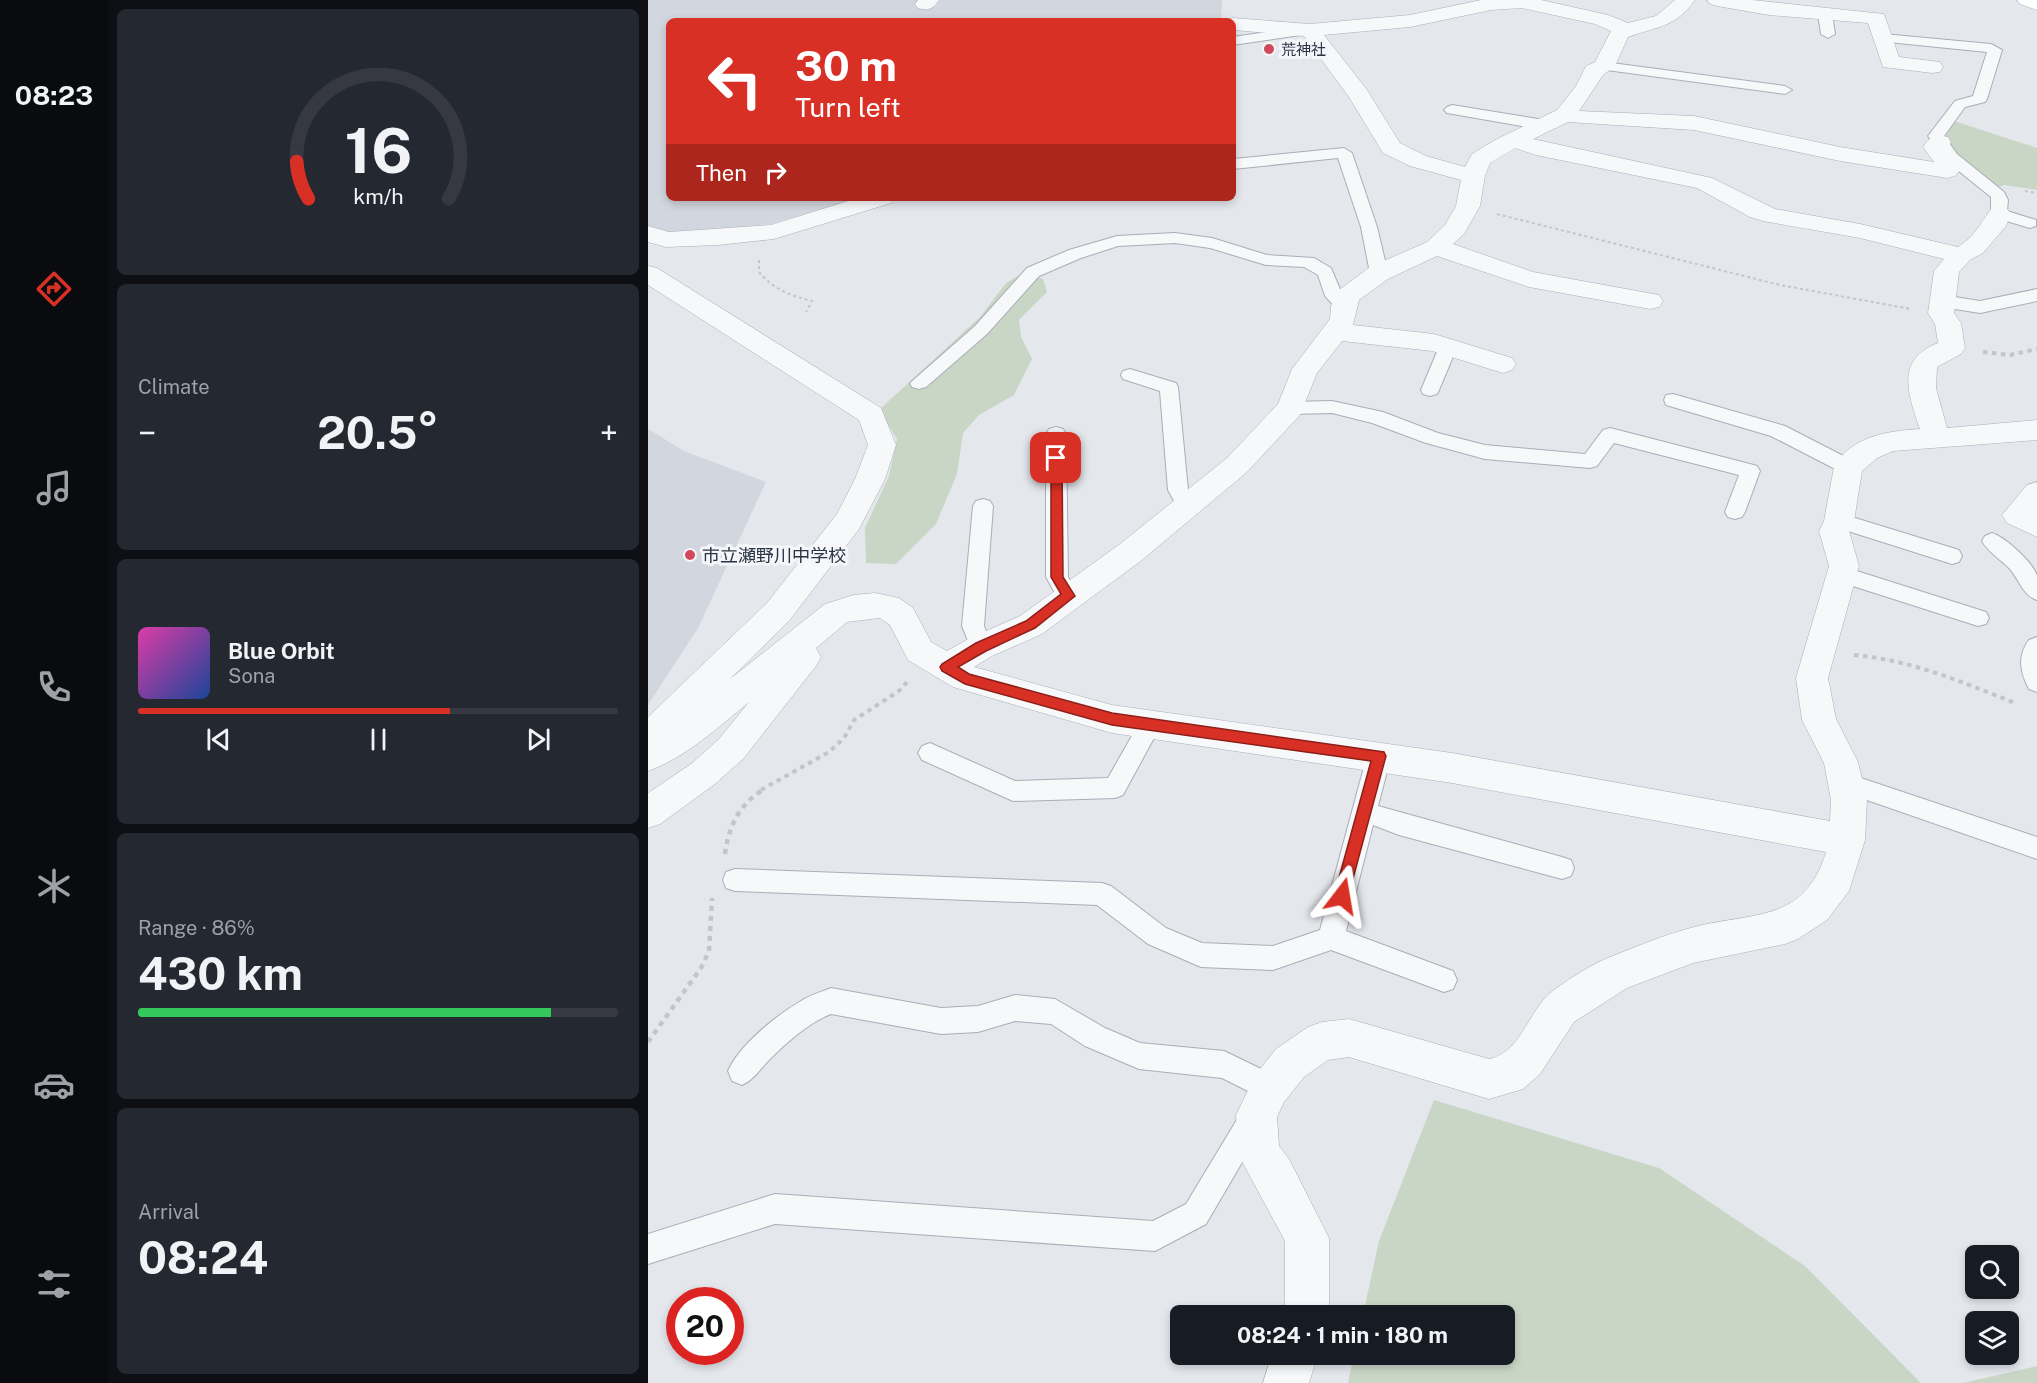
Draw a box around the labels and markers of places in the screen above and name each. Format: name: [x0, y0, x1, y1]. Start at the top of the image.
place label: 荒神社: [1281, 41, 1326, 58]
marker: 荒神社: [1262, 42, 1276, 56]
pin: [1030, 432, 1081, 483]
place label: 市立瀬野川中学校: [702, 545, 846, 566]
marker: 市立瀬野川中学校: [683, 548, 697, 562]

